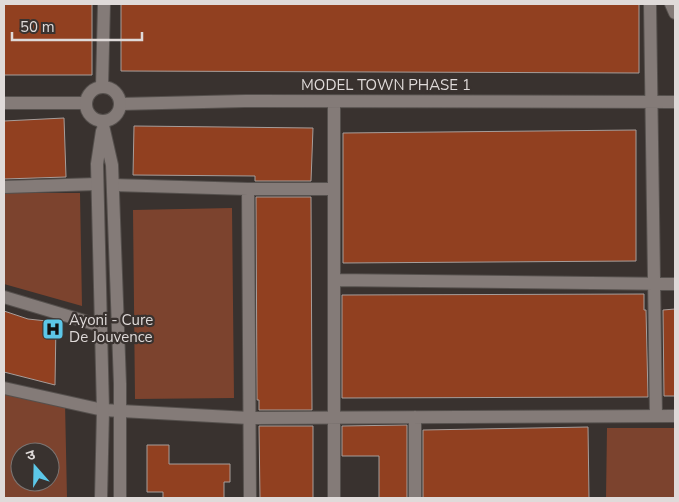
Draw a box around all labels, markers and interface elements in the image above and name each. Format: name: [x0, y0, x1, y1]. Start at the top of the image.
scale bar: [12, 10, 142, 42]
text: 50 m: [20, 17, 55, 37]
street label: MODEL TOWN PHASE 1: [301, 75, 471, 95]
place label: Ayoni - Cure De Jouvence: [69, 310, 153, 347]
hospital icon: Ayoni - Cure De Jouvence: [41, 317, 65, 341]
north arrow: [10, 442, 60, 492]
text: उ: [24, 445, 39, 466]

